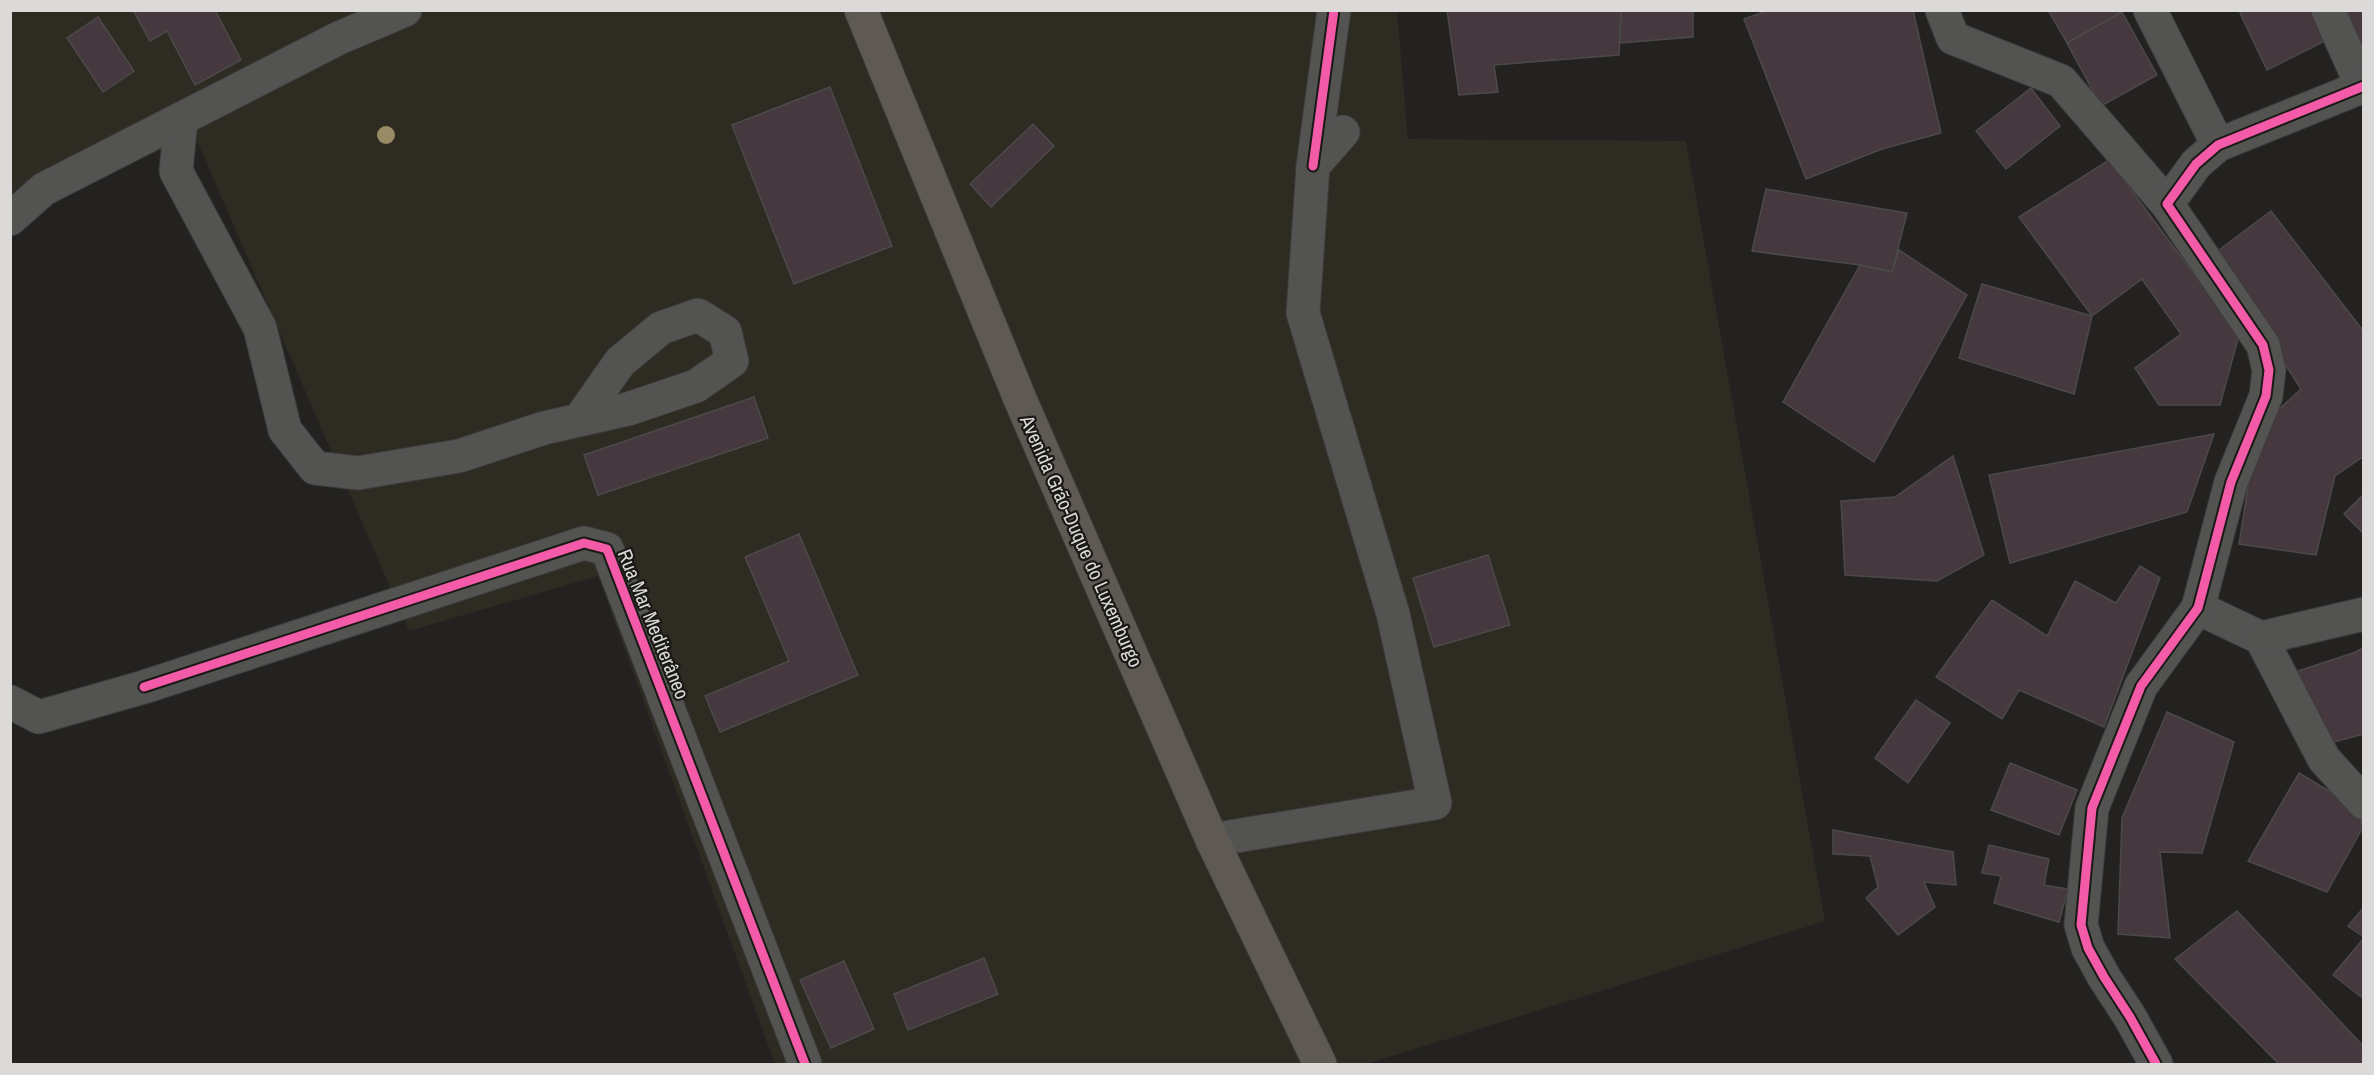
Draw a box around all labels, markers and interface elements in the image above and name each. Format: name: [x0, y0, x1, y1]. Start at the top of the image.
street label: Avenida Grão-Duque do Luxemburgo: [1014, 410, 1150, 671]
street label: Rua Mar Mediterâneo: [612, 545, 696, 703]

